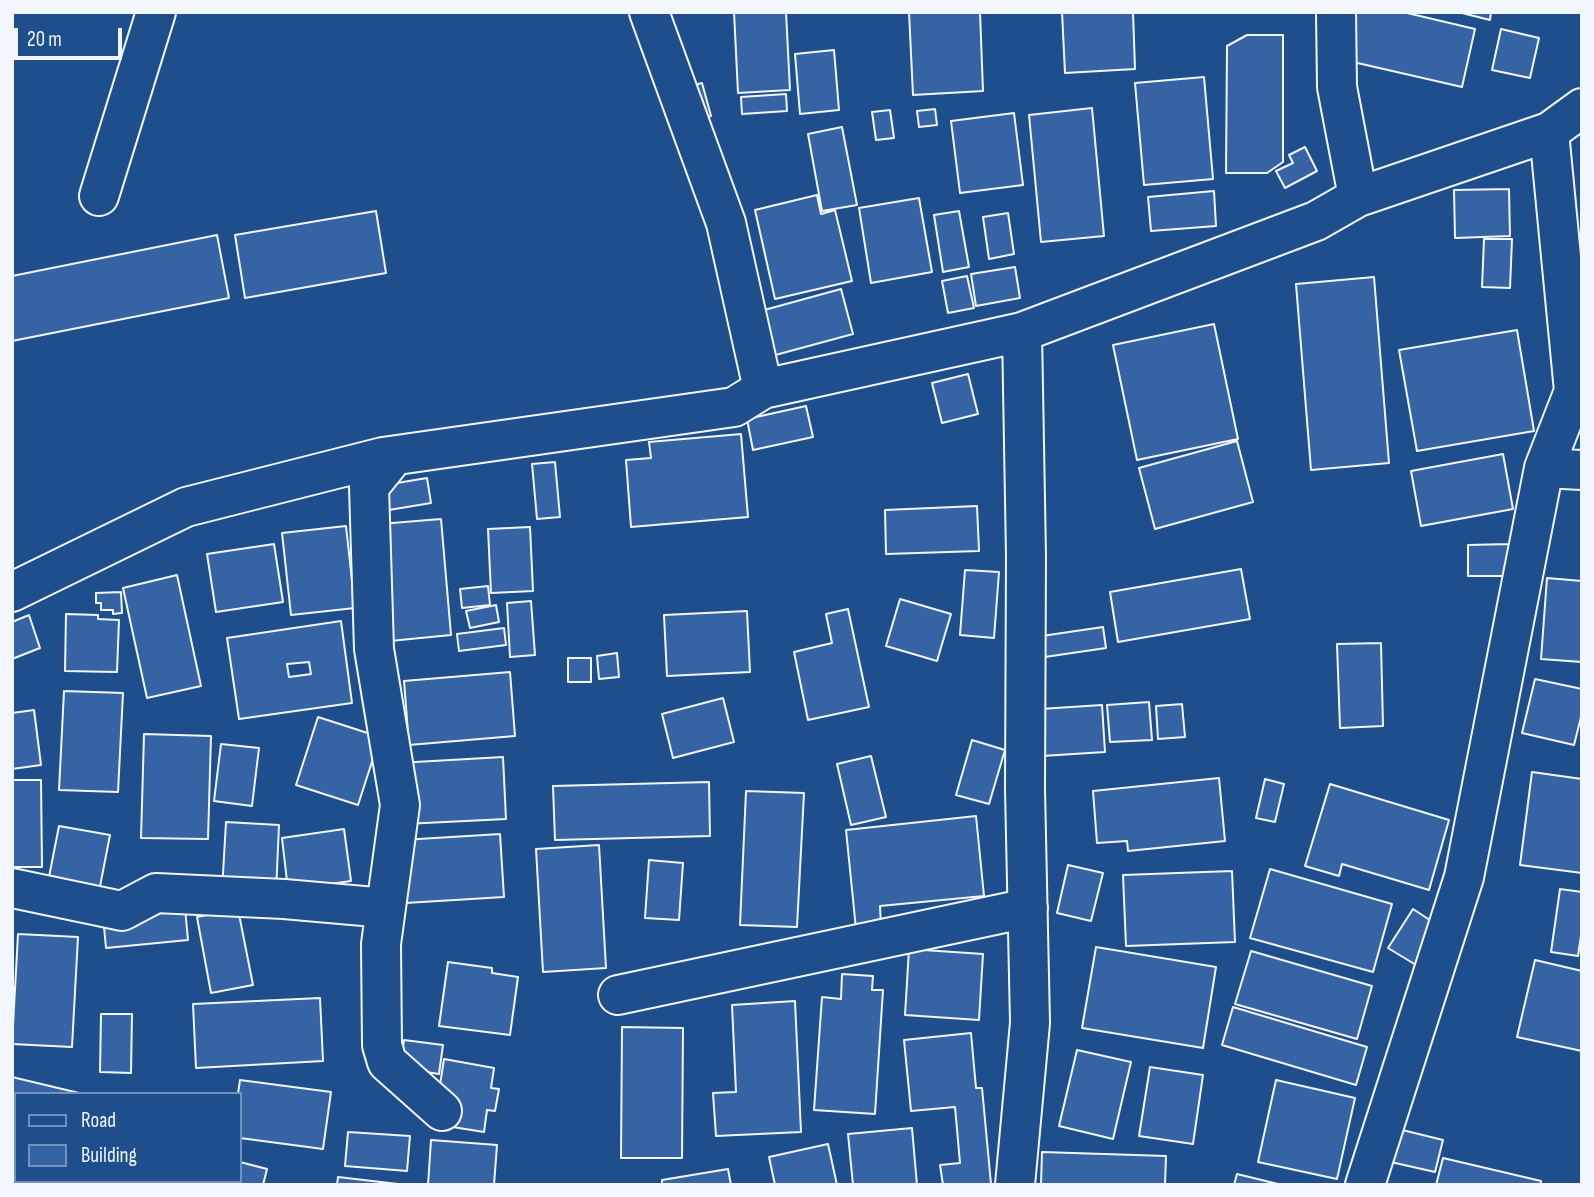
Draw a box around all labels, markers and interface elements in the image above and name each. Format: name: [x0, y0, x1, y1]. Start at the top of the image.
scale bar: [18, 14, 126, 58]
text: 20 m: [27, 27, 62, 52]
legend: [14, 1092, 242, 1183]
text: Road: [81, 1108, 116, 1133]
text: Building: [81, 1143, 137, 1168]

